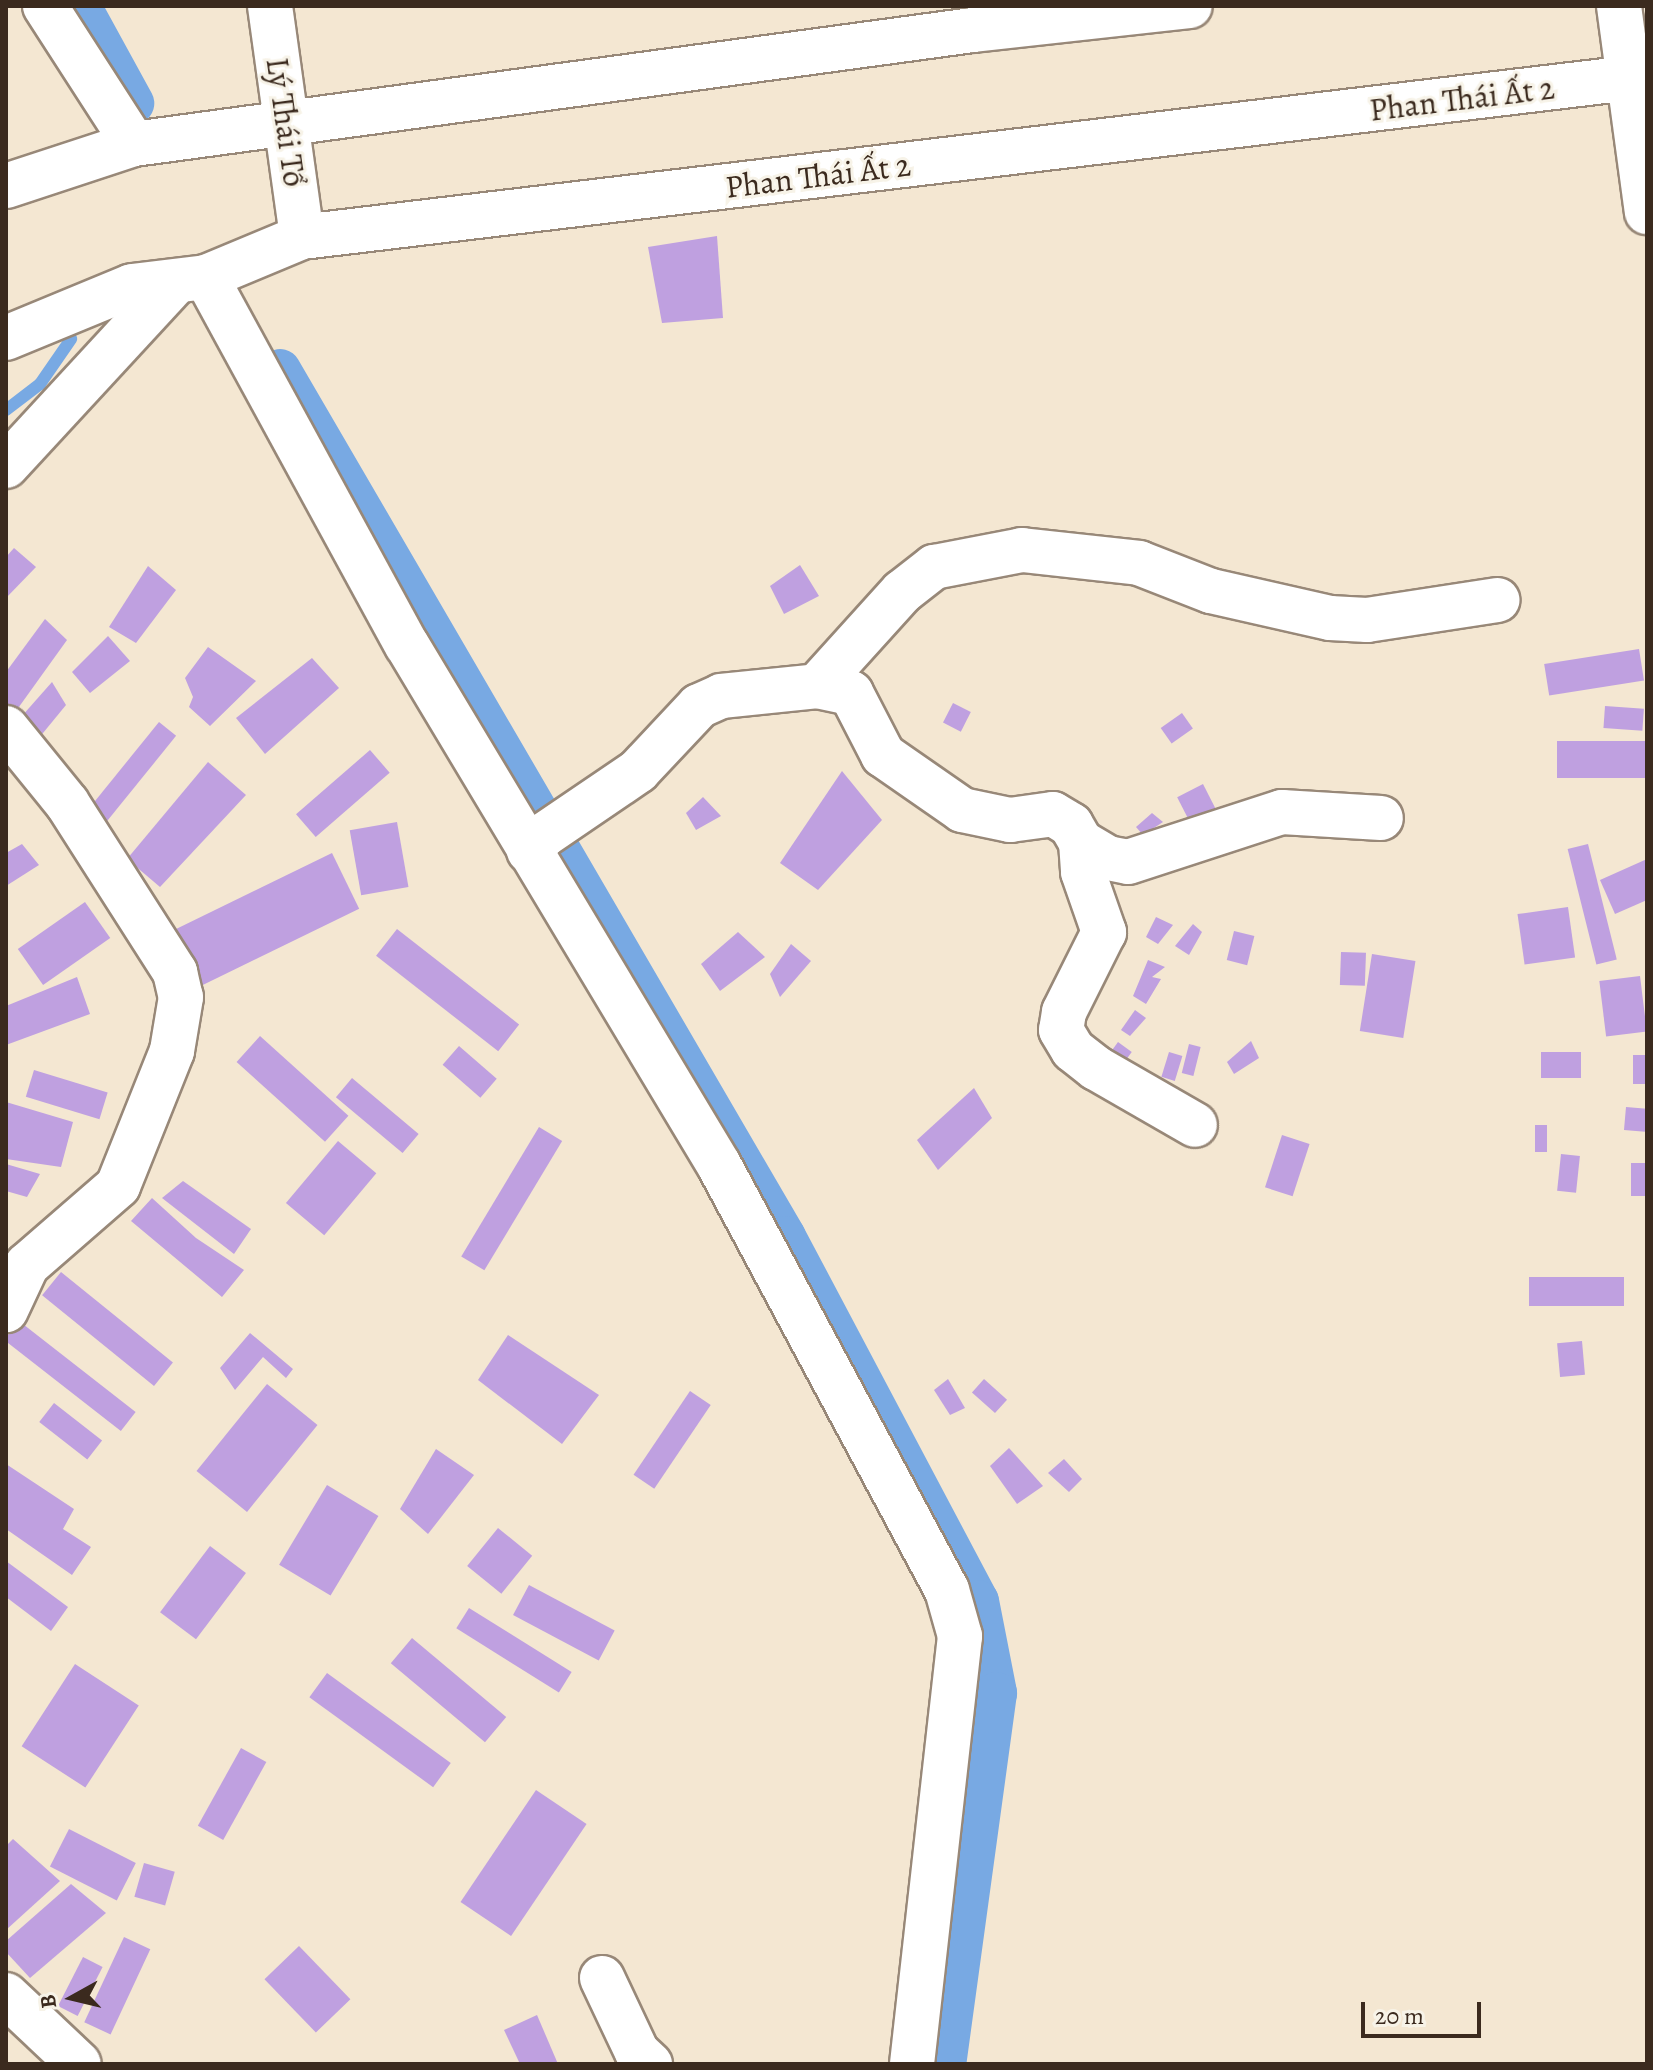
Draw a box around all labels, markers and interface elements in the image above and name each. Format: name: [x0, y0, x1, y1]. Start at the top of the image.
street label: Lý Thái Tổ: [258, 55, 314, 189]
street label: Phan Thái Ất 2: [1367, 69, 1557, 129]
street label: Phan Thái Ất 2: [723, 146, 913, 206]
north arrow: [32, 1958, 112, 2038]
scale bar: [1365, 1986, 1485, 2036]
text: B: [32, 1992, 64, 2010]
text: 20 m: [1375, 2000, 1424, 2032]

